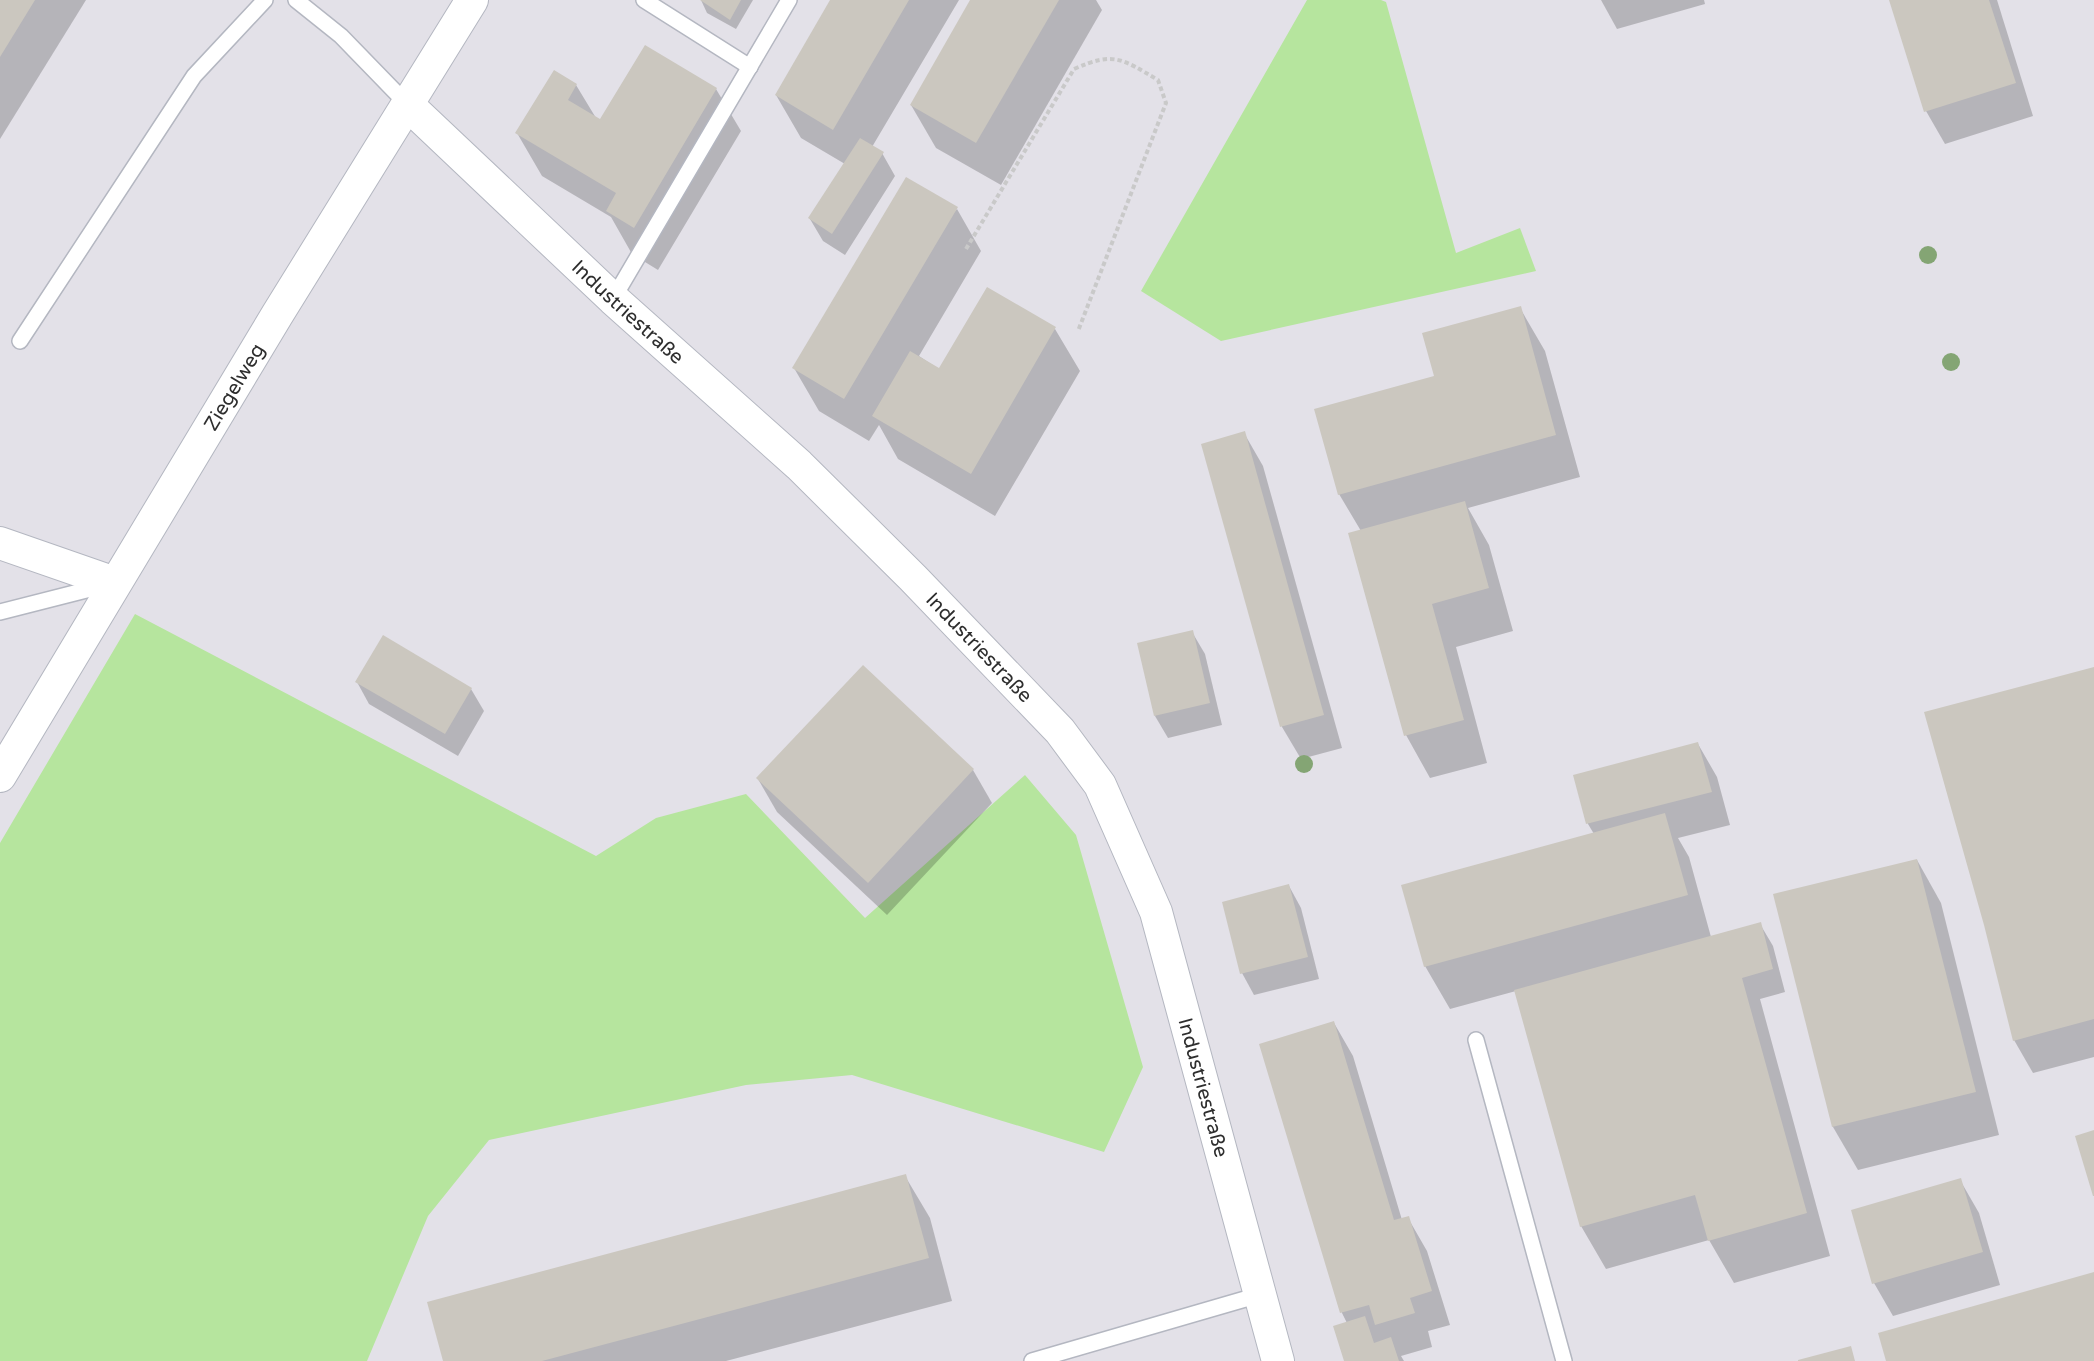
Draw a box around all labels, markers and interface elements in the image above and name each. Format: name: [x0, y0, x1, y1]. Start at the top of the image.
street label: Industriestraße: [566, 255, 689, 370]
street label: Ziegelweg: [199, 339, 270, 435]
street label: Industriestraße: [920, 588, 1037, 708]
street label: Industriestraße: [1172, 1015, 1233, 1160]

